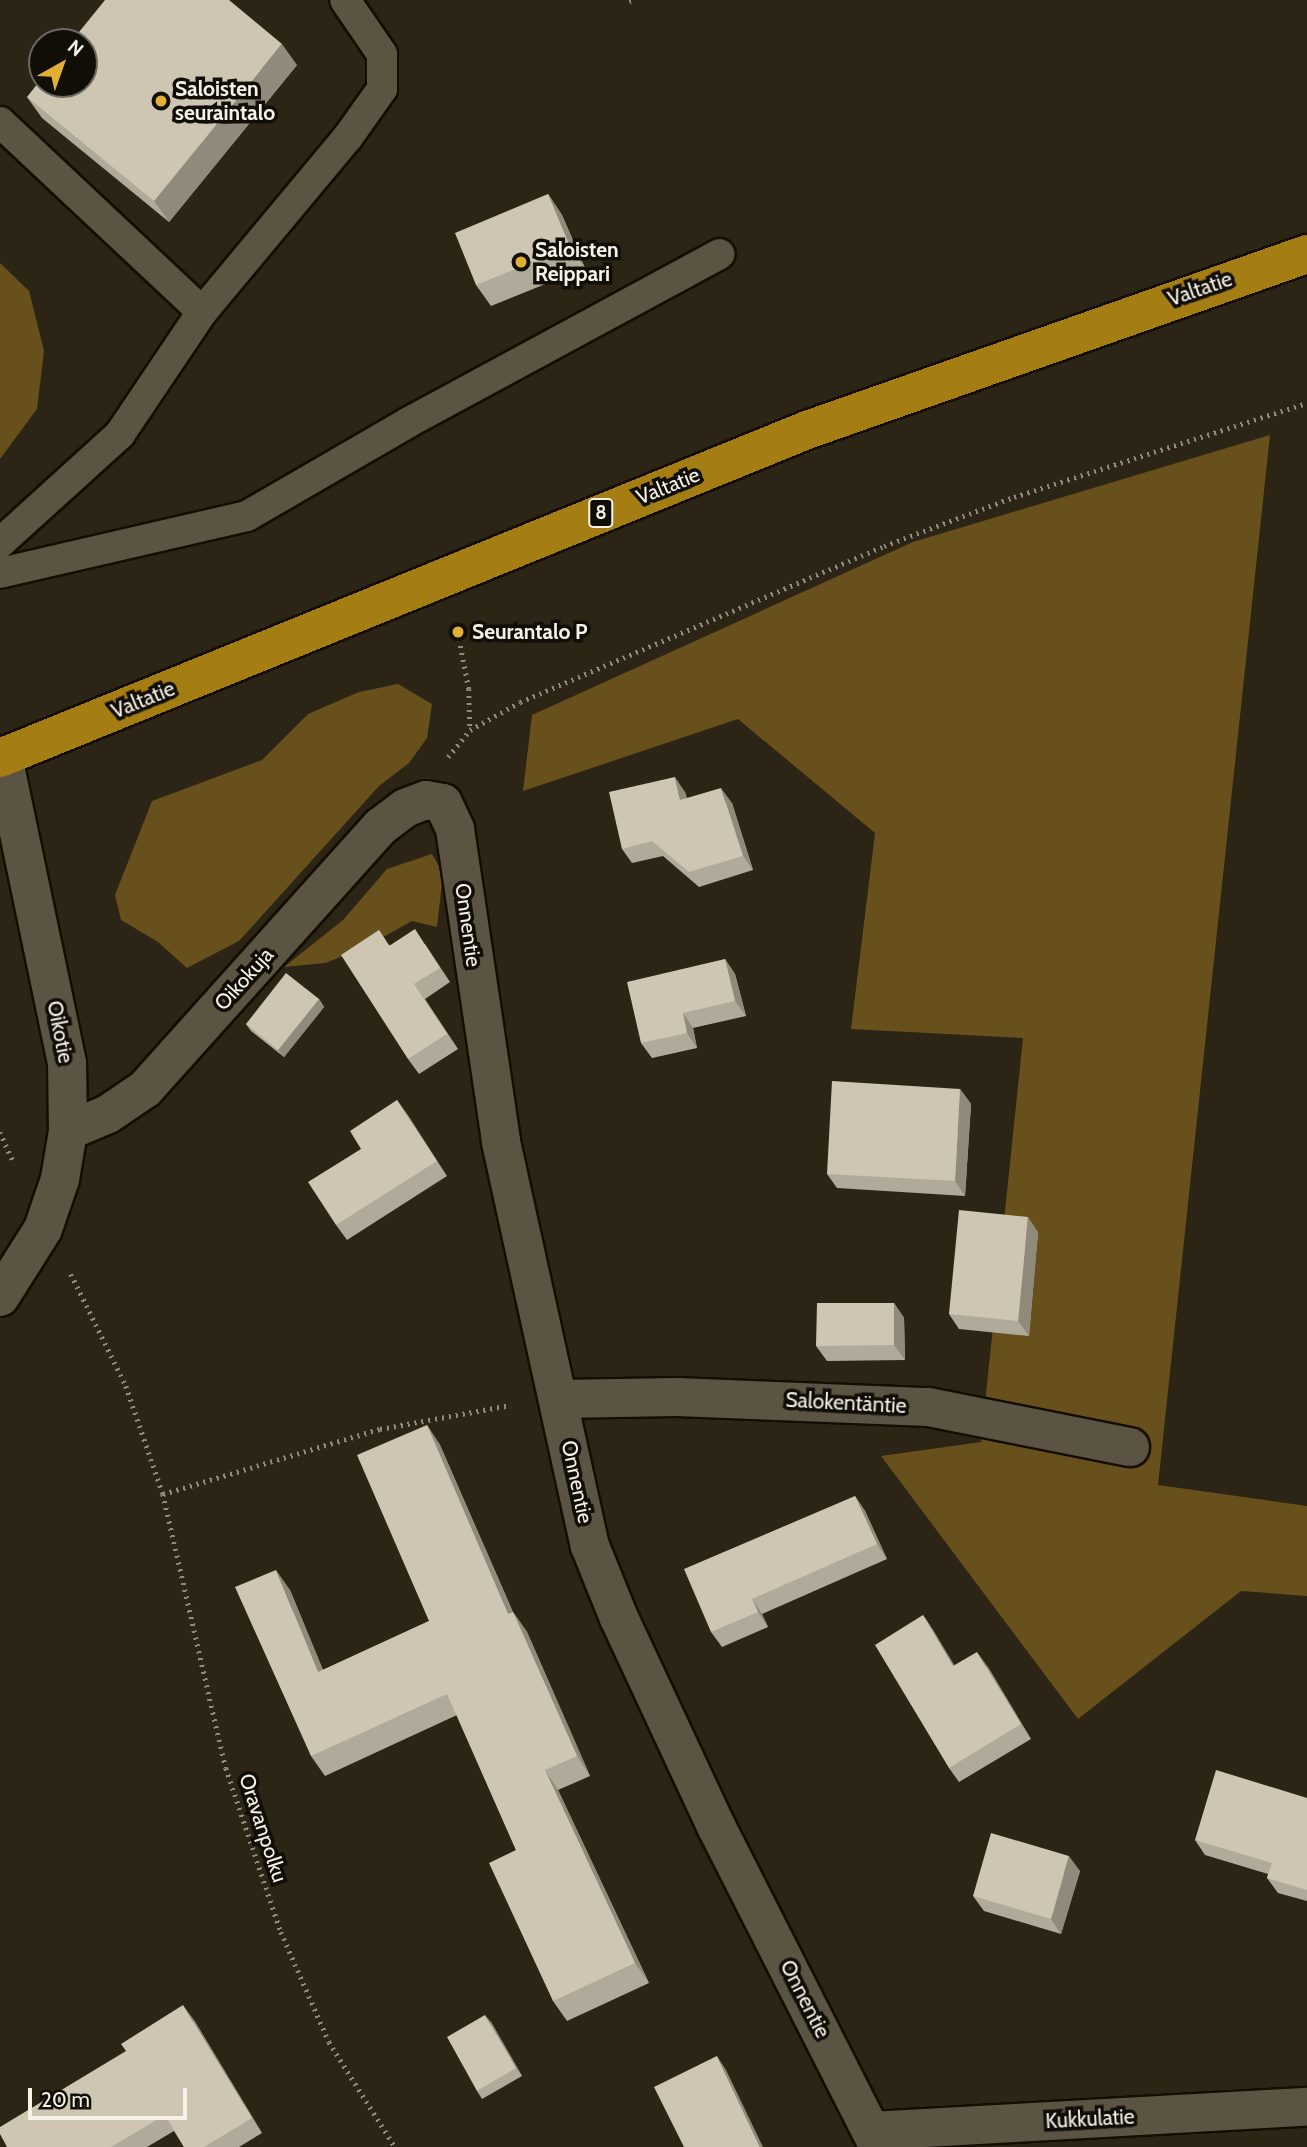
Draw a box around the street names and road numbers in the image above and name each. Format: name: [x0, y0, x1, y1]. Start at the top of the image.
street label: Valtatie: [1165, 266, 1235, 312]
street label: Valtatie: [633, 462, 703, 510]
road number: 8: [587, 498, 615, 528]
street label: Valtatie: [108, 676, 178, 724]
street label: Onnentie: [450, 882, 486, 968]
street label: Oikokuja: [209, 942, 279, 1016]
street label: Oikotie: [42, 999, 78, 1065]
street label: Salokentäntie: [785, 1387, 907, 1419]
street label: Onnentie: [556, 1438, 598, 1526]
street label: Oravanpolku: [234, 1770, 292, 1886]
street label: Onnentie: [775, 1956, 835, 2042]
street label: Kukkulatie: [1045, 2104, 1135, 2134]

